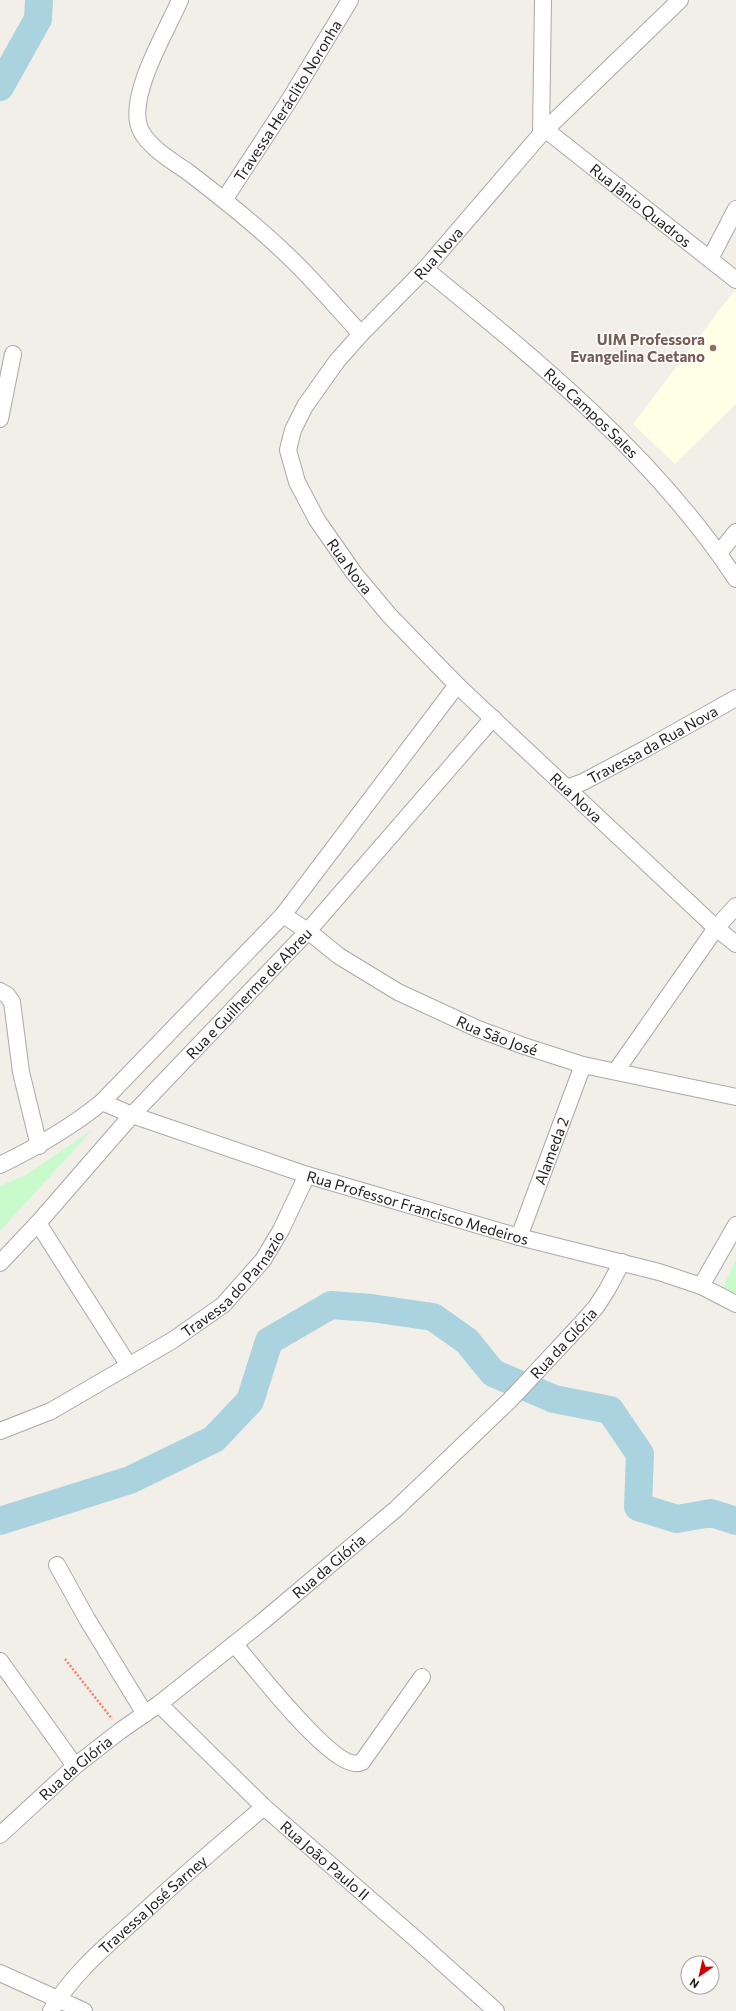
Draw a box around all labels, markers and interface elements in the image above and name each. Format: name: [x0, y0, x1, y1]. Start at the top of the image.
street label: Travessa Heráclito Noronha: [230, 16, 345, 185]
street label: Rua Jânio Quadros: [587, 159, 695, 251]
street label: Rua Nova: [410, 223, 466, 283]
place label: UIM Professora Evangelina Caetano: [570, 330, 705, 365]
marker: UIM Professora Evangelina Caetano: [708, 343, 718, 353]
street label: Rua Campos Sales: [541, 364, 642, 462]
street label: Rua Nova: [324, 535, 377, 597]
street label: Travessa da Rua Nova: [584, 701, 720, 787]
street label: Rua Nova: [547, 768, 606, 826]
street label: Rua e Guilherme de Abreu: [182, 924, 315, 1062]
street label: Rua São José: [454, 1011, 540, 1059]
street label: Alameda 2: [530, 1114, 572, 1187]
street label: Rua Professor Francisco Medeiros: [305, 1166, 531, 1248]
street label: Travessa do Parnazio: [178, 1227, 288, 1341]
street label: Rua da Glória: [526, 1304, 600, 1382]
street label: Rua da Glória: [288, 1530, 369, 1602]
street label: Rua da Glória: [35, 1732, 115, 1804]
street label: Rua João Paulo II: [277, 1817, 373, 1904]
street label: Travessa José Sarney: [95, 1851, 210, 1957]
north arrow: [680, 1955, 720, 1995]
text: N: [687, 1976, 701, 1991]

